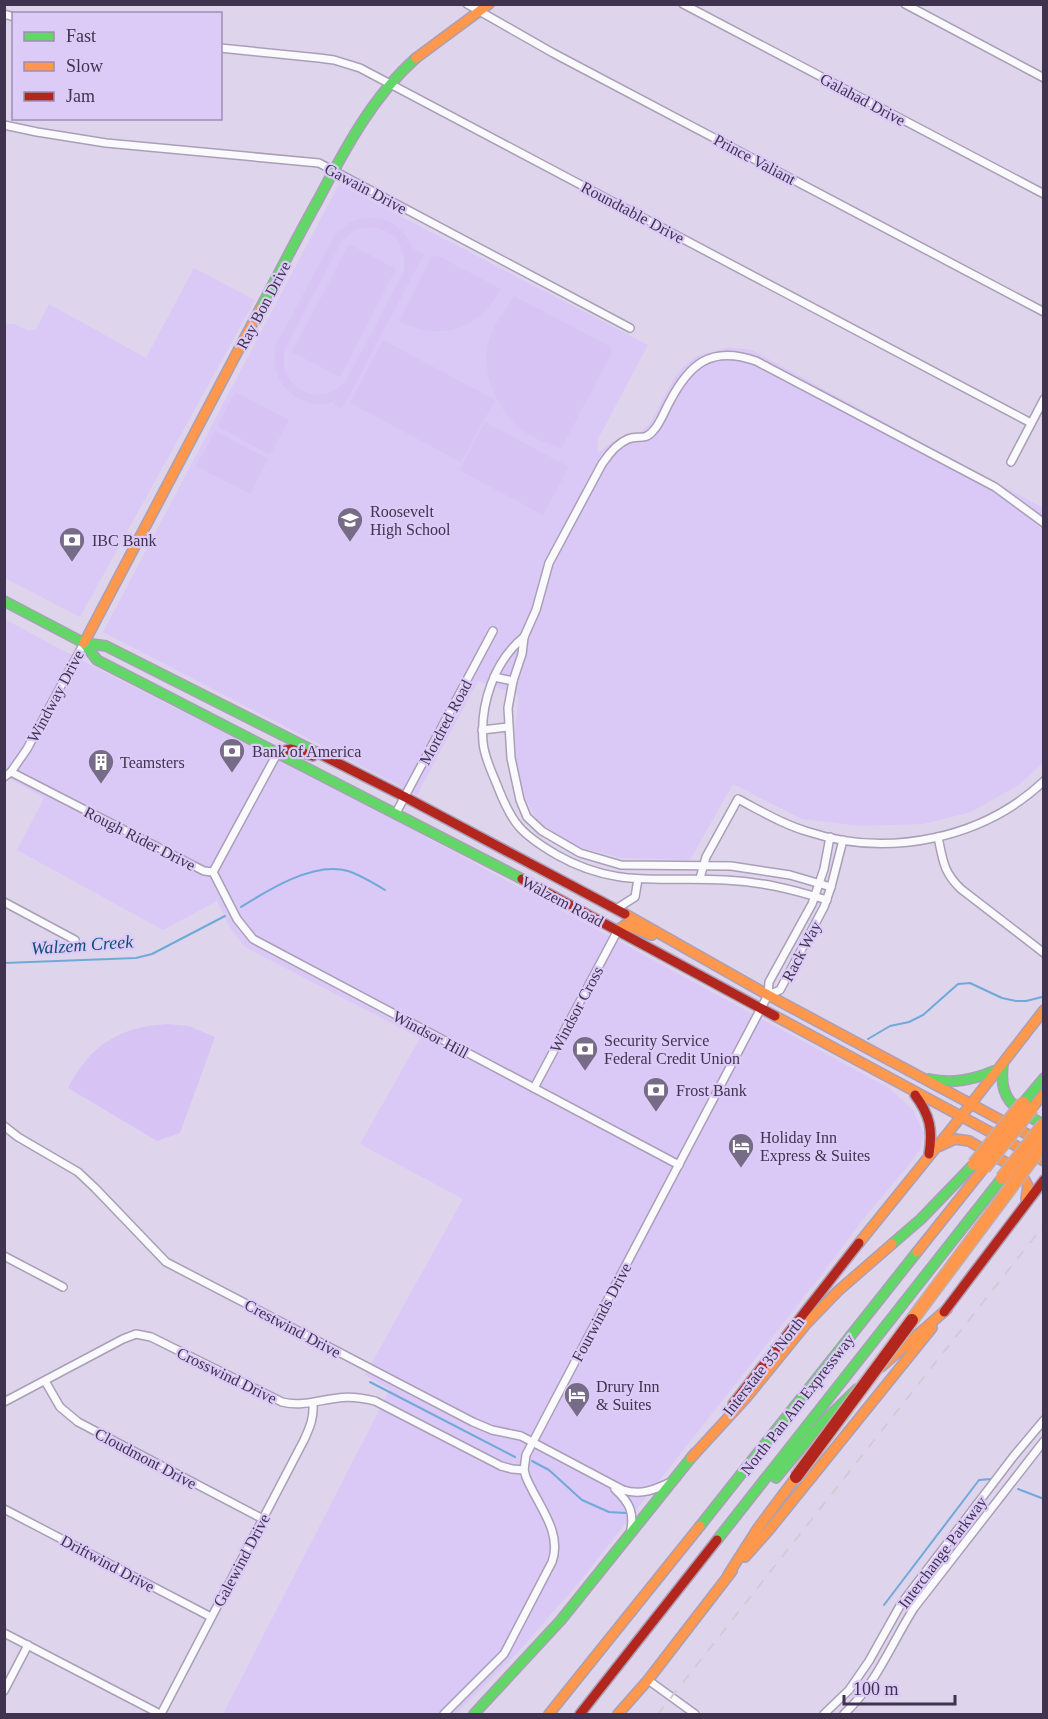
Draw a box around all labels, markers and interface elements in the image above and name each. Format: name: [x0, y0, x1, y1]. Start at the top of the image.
legend: [12, 12, 222, 120]
text: Fast: [66, 26, 96, 46]
text: Slow: [66, 56, 103, 76]
street label: Galahad Drive: [817, 70, 908, 129]
text: Jam: [66, 86, 95, 106]
street label: Prince Valiant: [711, 131, 799, 188]
street label: Gawain Drive: [322, 160, 410, 217]
street label: Roundtable Drive: [578, 178, 687, 247]
street label: Ray Bon Drive: [233, 258, 295, 352]
place label: Roosevelt High School: [370, 503, 451, 539]
school or university icon: Roosevelt High School: [335, 505, 365, 543]
bank icon: IBC Bank: [57, 525, 87, 563]
place label: IBC Bank: [92, 532, 156, 549]
street label: Windway Drive: [24, 647, 88, 746]
street label: Mordred Road: [416, 677, 475, 768]
bank icon: Bank of America: [217, 736, 247, 774]
place label: Bank of America: [252, 743, 361, 760]
building icon: Teamsters: [86, 747, 116, 785]
place label: Teamsters: [120, 754, 185, 771]
street label: Rough Rider Drive: [81, 803, 198, 875]
street label: Walzem Road: [519, 873, 606, 930]
street label: Rack Way: [779, 918, 825, 985]
water label: Walzem Creek: [30, 931, 135, 959]
street label: Windsor Cross: [547, 963, 606, 1055]
street label: Windsor Hill: [390, 1007, 472, 1062]
place label: Security Service Federal Credit Union: [604, 1032, 740, 1067]
bank icon: Security Service Federal Credit Union: [570, 1034, 600, 1072]
bank icon: Frost Bank: [641, 1075, 671, 1113]
place label: Frost Bank: [676, 1082, 747, 1099]
place label: Holiday Inn Express & Suites: [760, 1129, 870, 1165]
hotel icon: Holiday Inn Express & Suites: [726, 1131, 756, 1169]
street label: Fourwinds Drive: [568, 1260, 635, 1364]
street label: Crestwind Drive: [242, 1296, 344, 1361]
street label: Interstate 35 North: [719, 1313, 807, 1419]
street label: North Pan Am Expressway: [737, 1331, 858, 1479]
street label: Crosswind Drive: [174, 1344, 279, 1407]
place label: Drury Inn & Suites: [596, 1378, 660, 1413]
hotel icon: Drury Inn & Suites: [562, 1380, 592, 1418]
street label: Cloudmont Drive: [92, 1425, 199, 1492]
street label: Interchange Parkway: [895, 1493, 991, 1612]
street label: Galewind Drive: [210, 1511, 273, 1610]
street label: Driftwind Drive: [58, 1532, 157, 1595]
scale bar: [844, 1668, 955, 1706]
text: 100 m: [853, 1679, 899, 1699]

